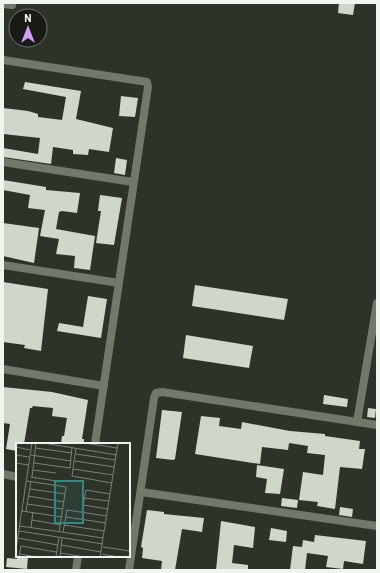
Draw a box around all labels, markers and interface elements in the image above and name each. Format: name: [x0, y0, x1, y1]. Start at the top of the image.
north arrow: [8, 8, 48, 48]
text: N: [24, 11, 32, 24]
inset map: [16, 443, 130, 557]

